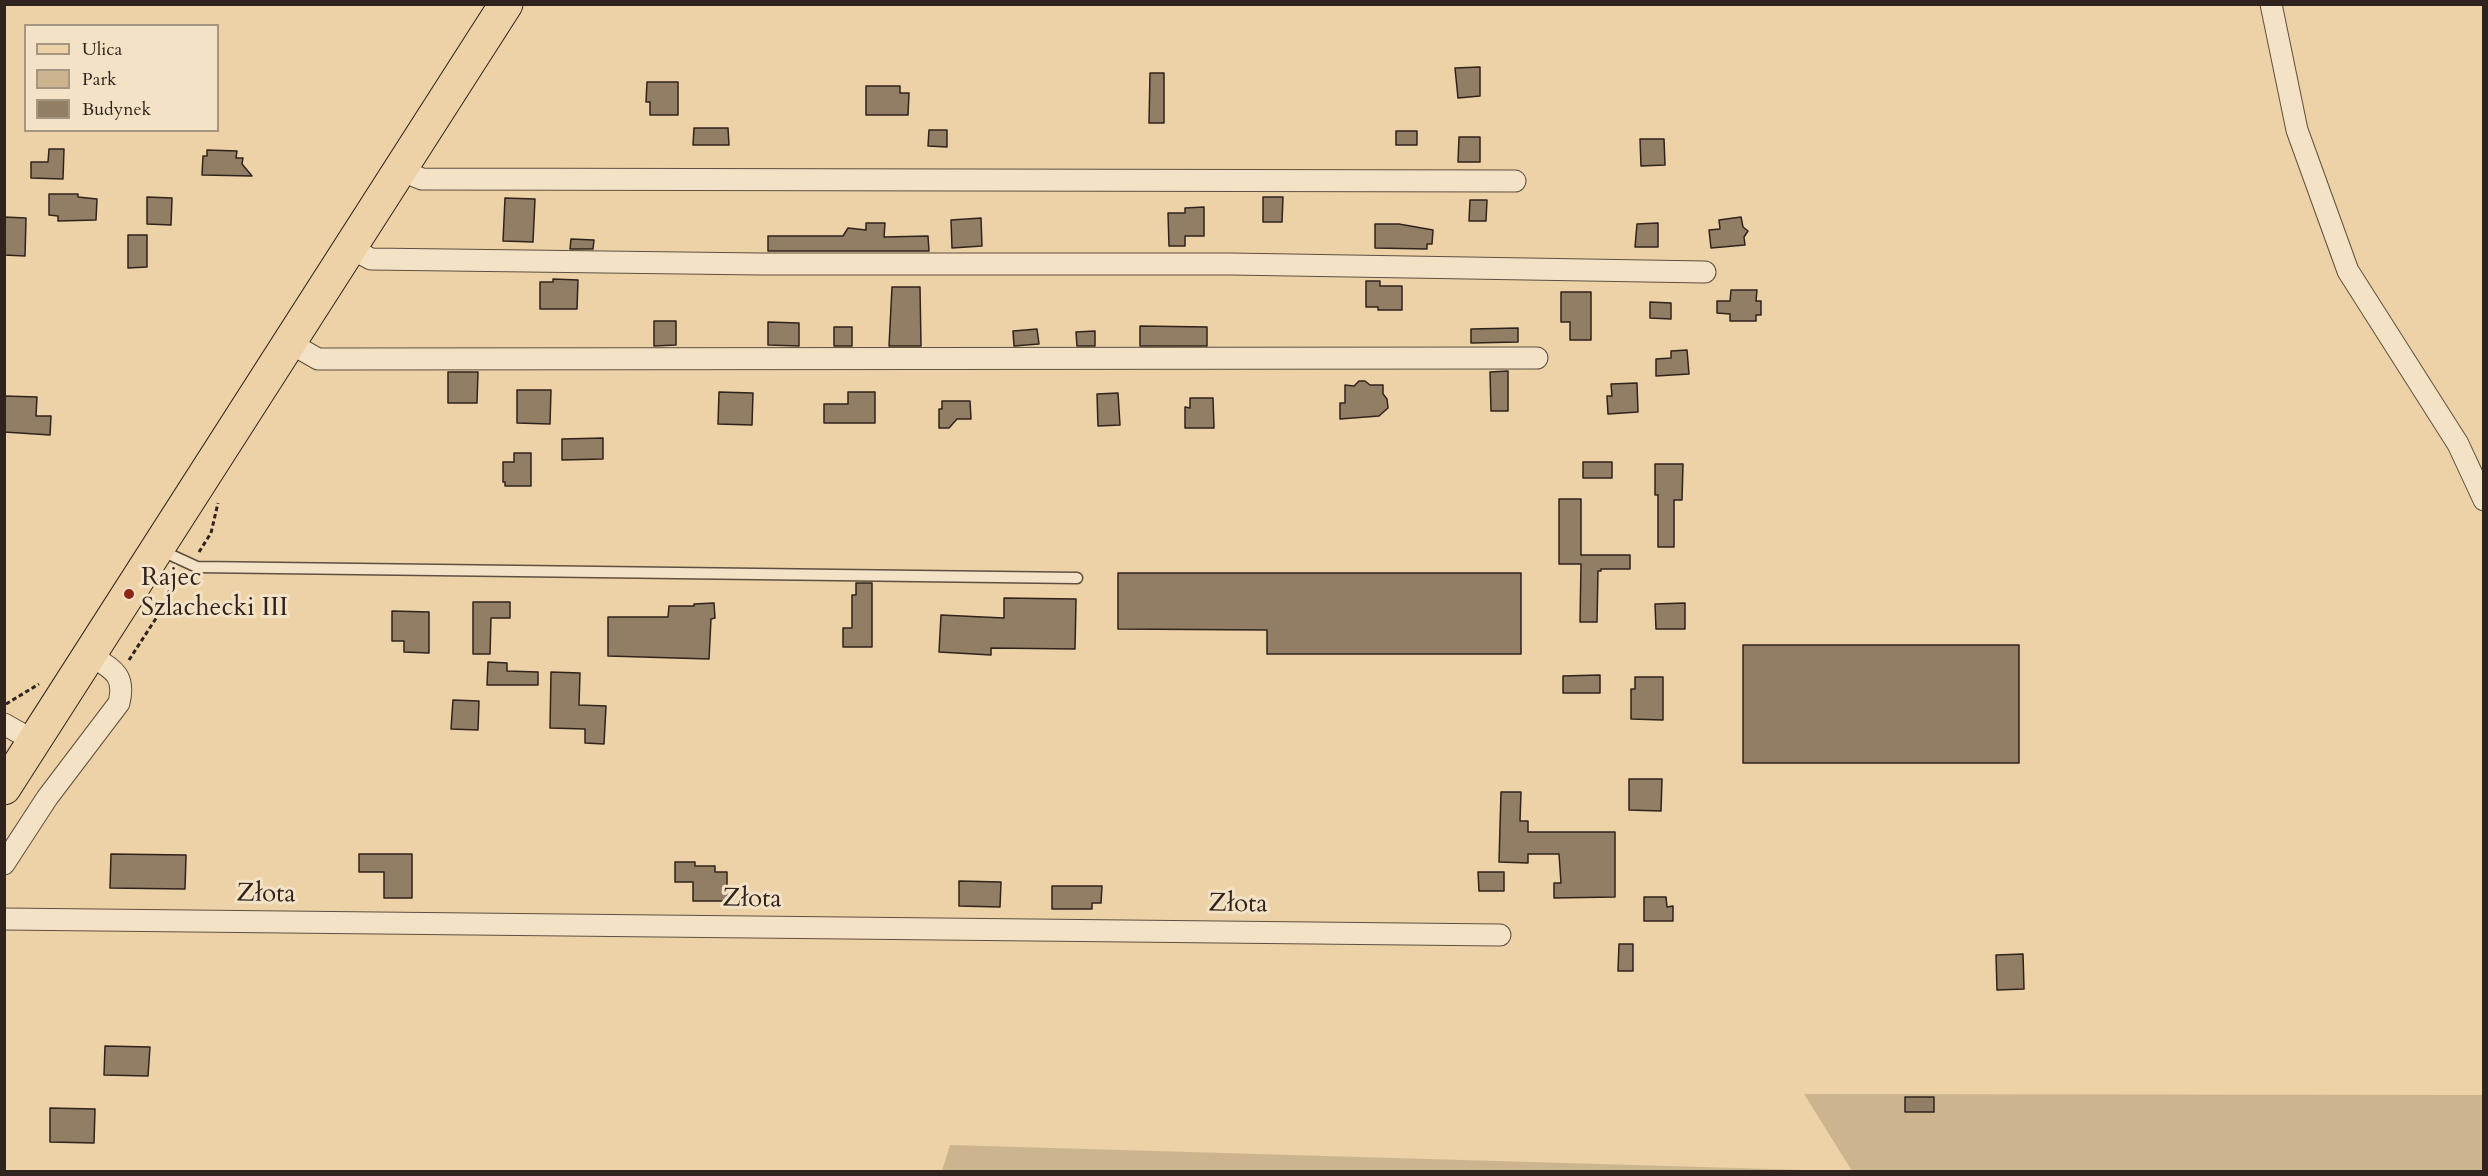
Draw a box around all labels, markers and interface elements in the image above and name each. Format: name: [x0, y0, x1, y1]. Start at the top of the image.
legend: [24, 24, 219, 132]
text: Ulica: [82, 37, 122, 62]
text: Park: [82, 67, 117, 92]
text: Budynek: [82, 97, 151, 122]
place label: Rajec Szlachecki III: [141, 563, 288, 624]
marker: Rajec Szlachecki III: [122, 587, 136, 601]
street label: Złota: [236, 879, 296, 911]
street label: Złota: [722, 884, 782, 916]
street label: Złota: [1208, 889, 1268, 921]

